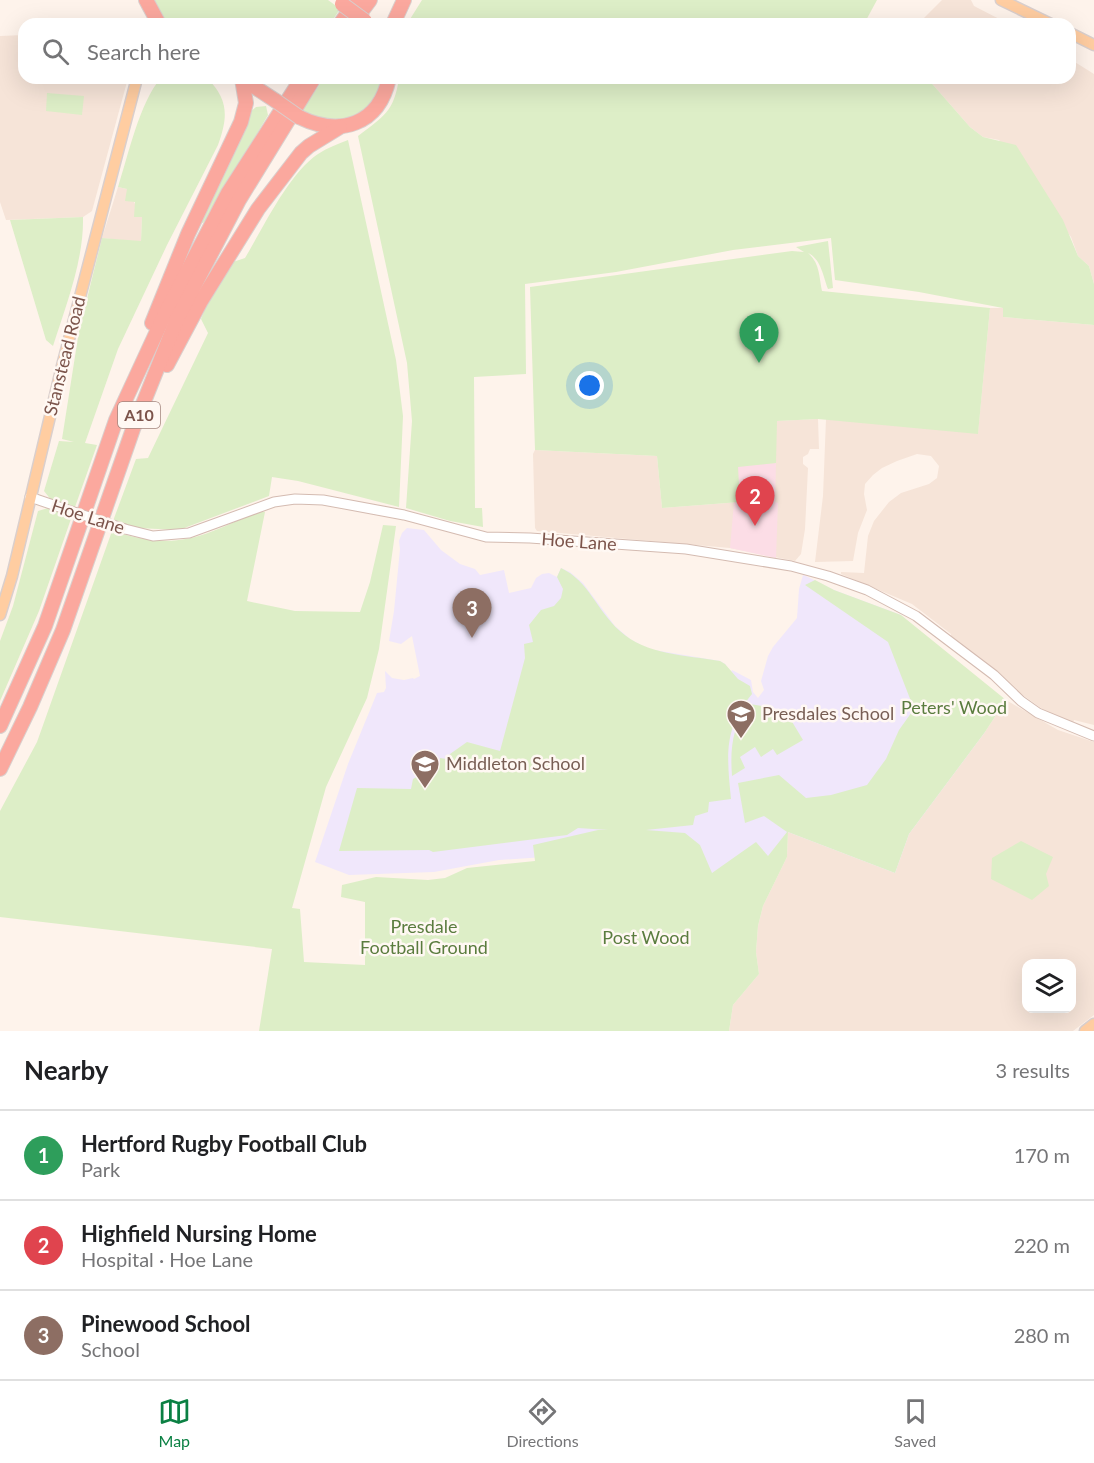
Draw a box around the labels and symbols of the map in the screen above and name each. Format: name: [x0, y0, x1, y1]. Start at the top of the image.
street label: Stanstead Road: [39, 294, 89, 418]
pin: 1: [740, 314, 778, 363]
your location: [575, 371, 604, 400]
road number: A10: [118, 402, 160, 428]
pin: 2: [736, 476, 774, 526]
street label: Hoe Lane: [49, 494, 128, 538]
street label: Hoe Lane: [541, 527, 618, 555]
pin: 3: [452, 588, 492, 638]
park label: Peters' Wood: [901, 696, 1007, 718]
school or university icon: Presdales School: [725, 698, 757, 740]
place label: Presdales School: [762, 702, 894, 724]
school or university icon: Middleton School: [409, 748, 441, 790]
place label: Middleton School: [446, 752, 585, 774]
park label: Presdale Football Ground: [360, 915, 488, 958]
park label: Post Wood: [602, 926, 690, 948]

